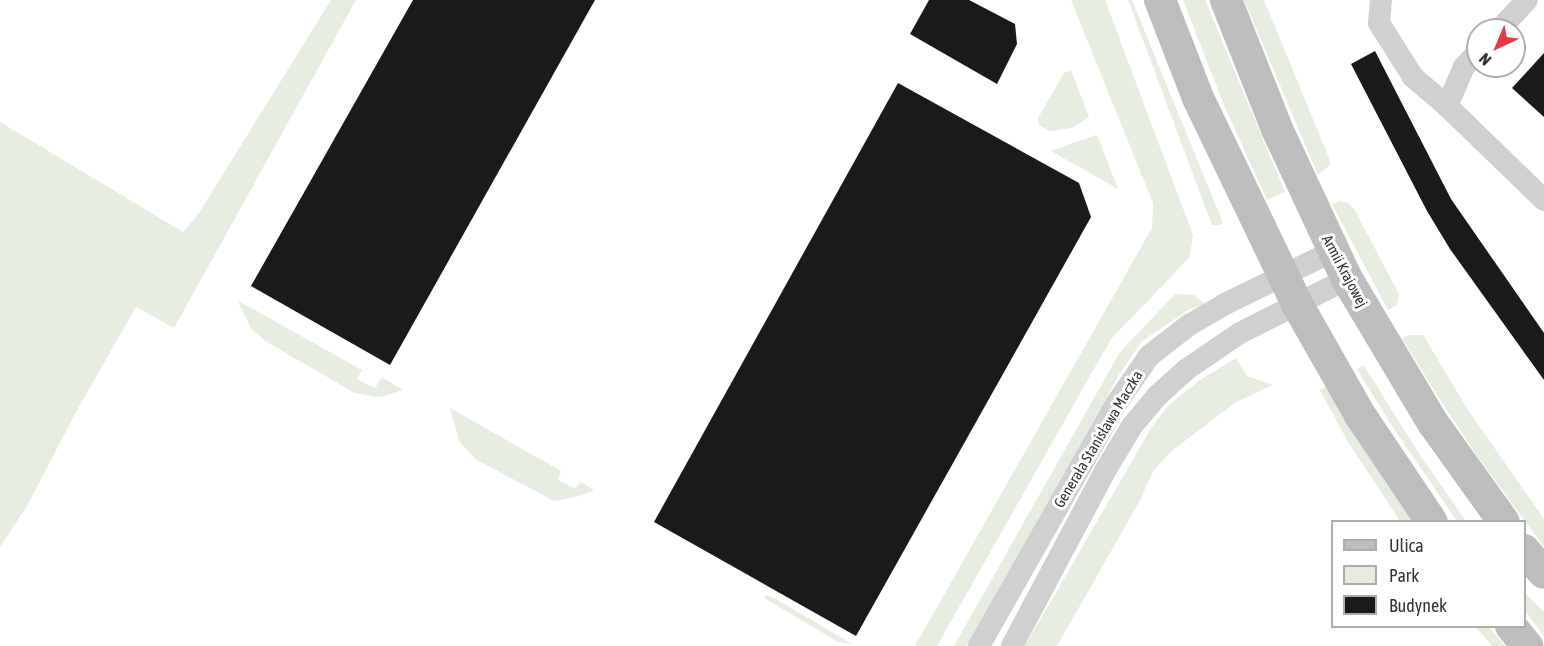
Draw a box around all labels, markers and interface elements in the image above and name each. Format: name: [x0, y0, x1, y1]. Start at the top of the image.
north arrow: [1466, 18, 1526, 78]
text: N: [1475, 50, 1495, 69]
street label: Armii Krajowej: [1318, 232, 1372, 310]
street label: Generała Stanisława Maczka: [1050, 367, 1146, 511]
legend: [1331, 520, 1526, 628]
text: Ulica: [1389, 535, 1424, 556]
text: Park: [1389, 565, 1419, 586]
text: Budynek: [1389, 595, 1447, 616]

